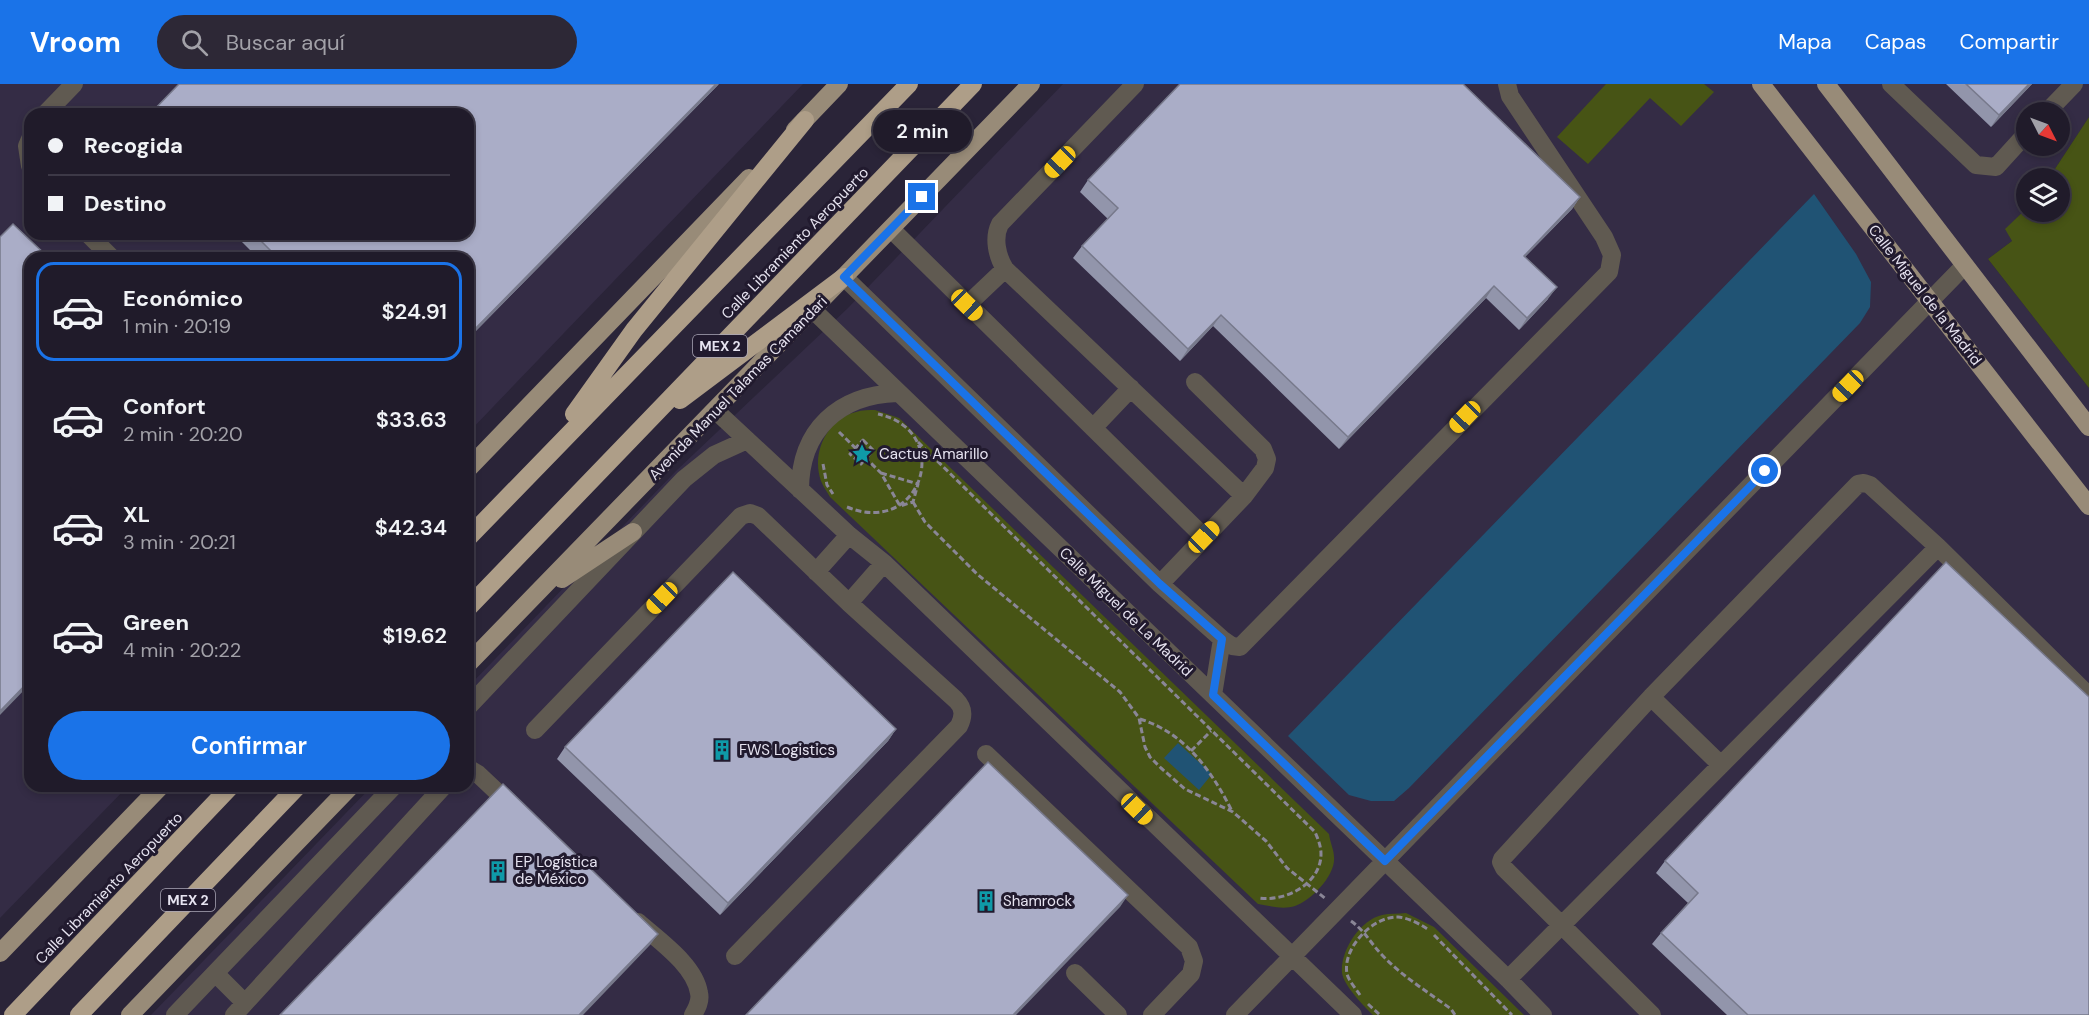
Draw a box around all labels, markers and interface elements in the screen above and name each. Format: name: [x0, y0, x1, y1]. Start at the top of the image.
search box: [157, 15, 577, 69]
text: Vroom: [30, 24, 121, 61]
icon: search: [178, 26, 211, 59]
text: Buscar aquí: [226, 28, 345, 57]
text: Mapa: [1778, 28, 1832, 56]
text: Capas: [1865, 28, 1926, 56]
text: Compartir: [1959, 28, 2059, 56]
north arrow: [2016, 102, 2070, 156]
map controls: [2016, 102, 2070, 222]
callout: 2 min: [872, 110, 972, 152]
text: 2 min: [896, 118, 949, 144]
text: Recogida: [84, 131, 183, 160]
car: [1041, 143, 1079, 181]
street label: Calle Libramiento Aeropuerto: [717, 163, 873, 323]
button: layers: [2016, 168, 2070, 222]
route end: [908, 183, 935, 210]
text: Destino: [84, 189, 167, 218]
street label: Calle Miguel de la Madrid: [1864, 221, 1986, 369]
text: Económico: [123, 284, 243, 313]
icon: car: [51, 285, 105, 339]
car: [948, 286, 986, 324]
street label: Avenida Manuel Talamas Camandari: [644, 292, 832, 484]
text: $24.91: [381, 297, 447, 326]
text: 1 min · 20:19: [123, 313, 231, 339]
road number: MEX 2: [693, 335, 747, 357]
car: [1829, 367, 1867, 405]
text: Confort: [123, 392, 206, 421]
icon: car: [51, 393, 105, 447]
car: [1446, 398, 1484, 436]
text: $33.63: [376, 405, 447, 434]
text: 2 min · 20:20: [123, 421, 243, 447]
place icon: Cactus Amarillo: [850, 442, 874, 466]
place label: Cactus Amarillo: [879, 444, 989, 464]
route start: [1751, 457, 1778, 484]
text: XL: [123, 500, 150, 529]
icon: car: [51, 501, 105, 555]
text: $42.34: [375, 513, 447, 542]
car: [1185, 518, 1223, 556]
text: 3 min · 20:21: [123, 529, 236, 555]
street label: Calle Miguel de La Madrid: [1055, 543, 1197, 681]
car: [643, 579, 681, 617]
text: Green: [123, 608, 189, 637]
icon: car: [51, 609, 105, 663]
text: $19.62: [382, 621, 447, 650]
text: 4 min · 20:22: [123, 637, 241, 663]
button: Confirmar: [48, 711, 450, 780]
building icon: FWS Logistics: [710, 738, 734, 762]
place label: FWS Logistics: [739, 740, 835, 760]
car: [1118, 790, 1156, 828]
street label: Calle Libramiento Aeropuerto: [31, 808, 187, 968]
place label: EP Logística de México: [515, 852, 597, 889]
building icon: EP Logística de México: [486, 859, 510, 883]
road number: MEX 2: [161, 889, 215, 911]
building icon: Shamrock: [974, 889, 998, 913]
place label: Shamrock: [1003, 891, 1073, 911]

